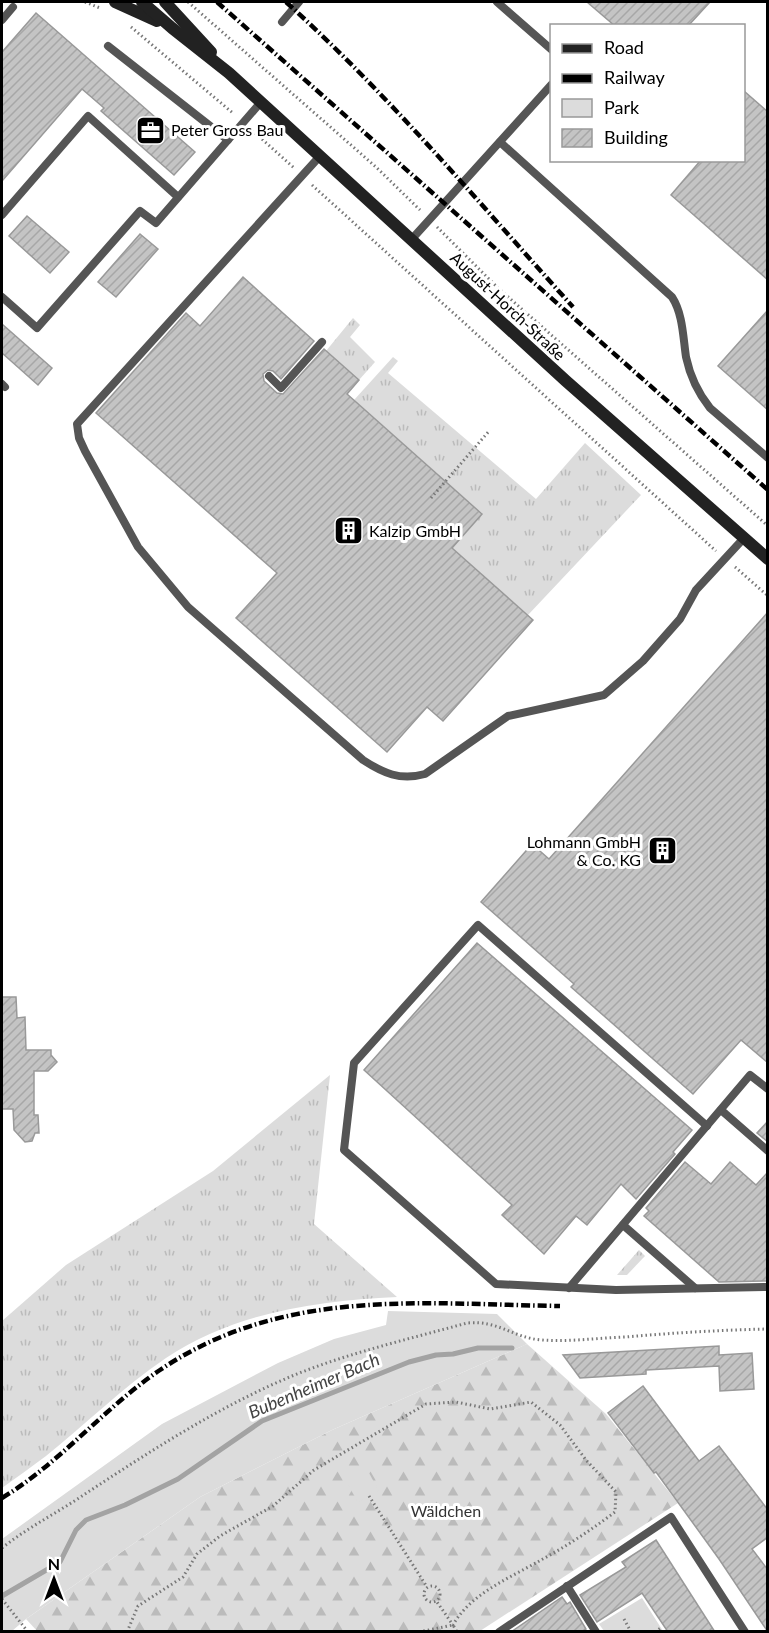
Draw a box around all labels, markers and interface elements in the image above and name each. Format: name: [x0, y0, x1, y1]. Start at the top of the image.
legend: [550, 24, 745, 162]
text: Road: [604, 36, 644, 58]
text: Railway: [604, 66, 665, 88]
text: Park: [604, 96, 640, 118]
office icon: Peter Gross Bau: [134, 114, 166, 146]
place label: Peter Gross Bau: [171, 120, 283, 139]
text: Building: [604, 126, 668, 148]
street label: August-Horch-Straße: [447, 248, 570, 364]
building icon: Kalzip GmbH: [332, 515, 364, 547]
place label: Kalzip GmbH: [369, 521, 461, 540]
place label: Lohmann GmbH & Co. KG: [527, 832, 641, 869]
building icon: Lohmann GmbH & Co. KG: [646, 835, 678, 867]
water label: Bubenheimer Bach: [245, 1347, 383, 1423]
park label: Wäldchen: [411, 1501, 481, 1520]
north arrow: [24, 1549, 84, 1609]
text: N: [48, 1554, 60, 1573]

